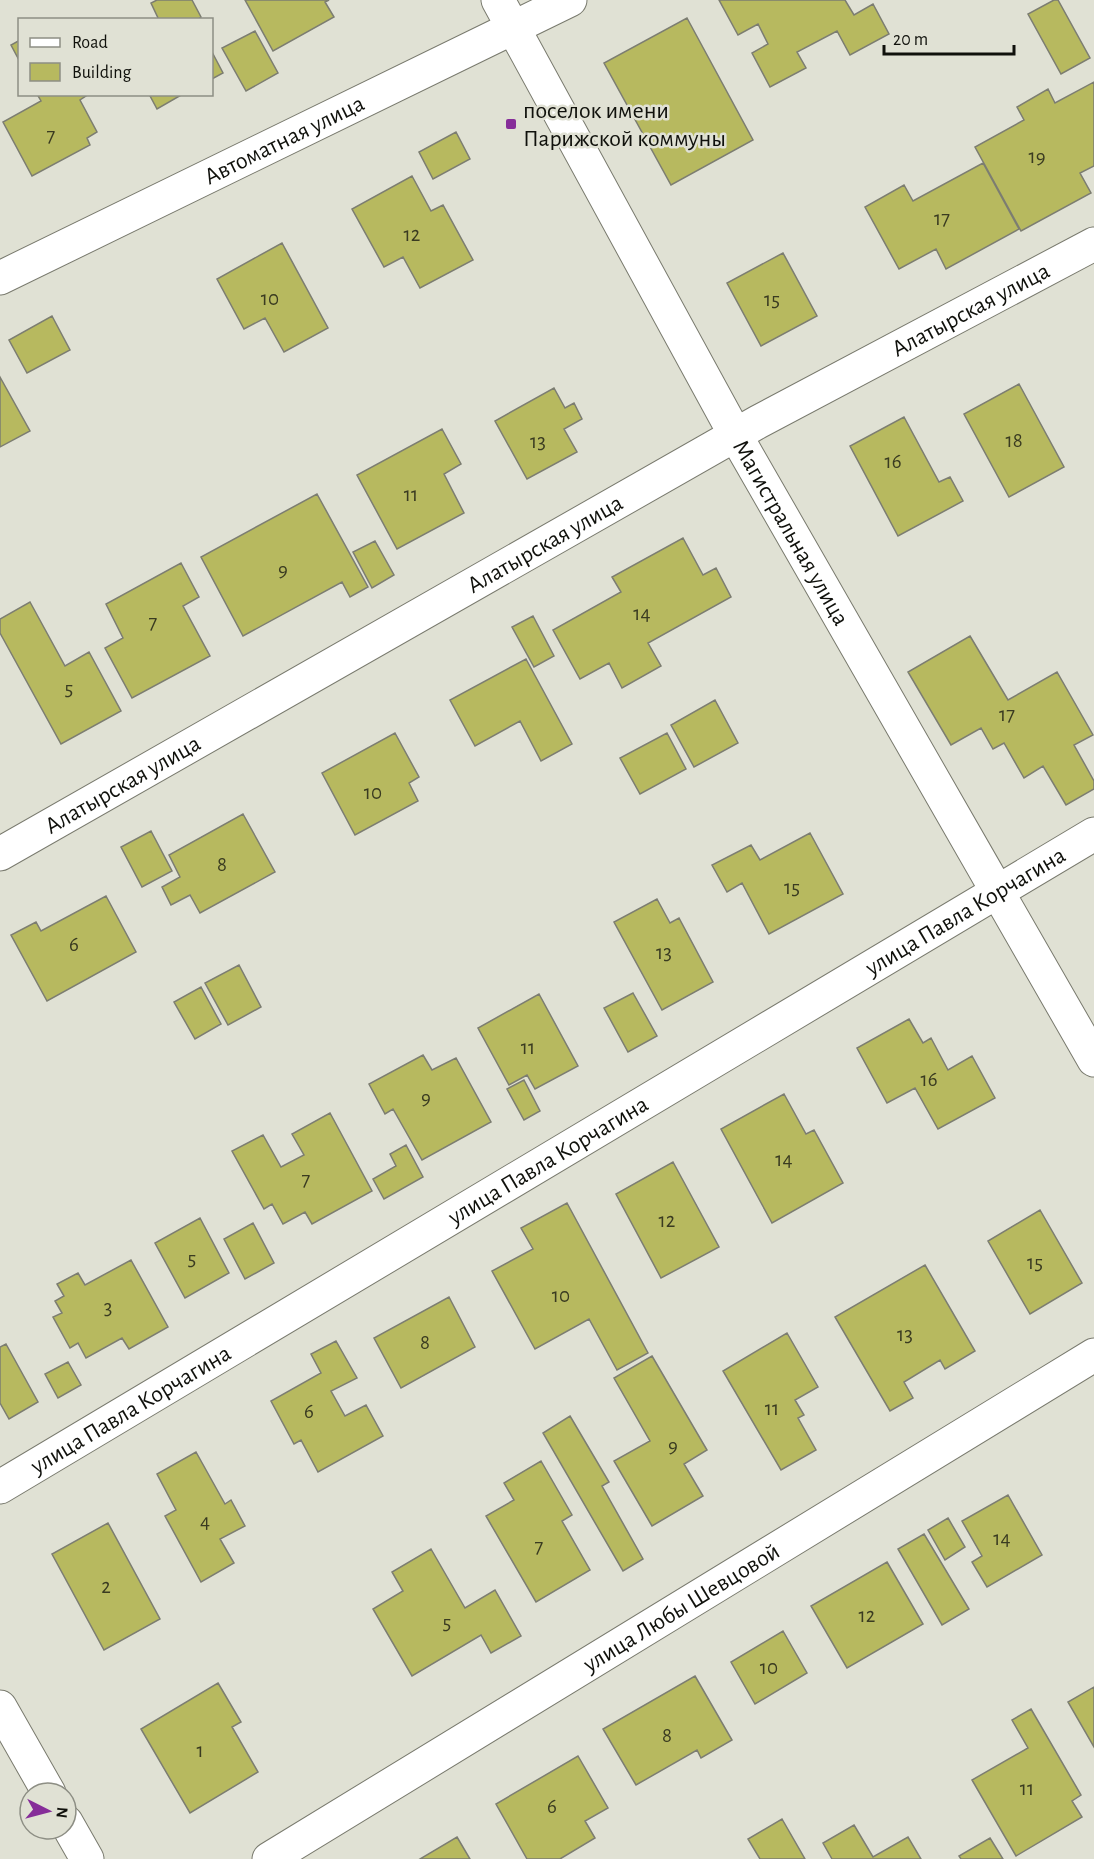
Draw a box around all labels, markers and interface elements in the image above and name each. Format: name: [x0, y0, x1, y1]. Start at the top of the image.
legend: [18, 18, 213, 96]
scale bar: [884, 18, 1014, 56]
text: 20 m: [893, 31, 928, 49]
text: Road: [72, 34, 108, 52]
text: Building: [72, 64, 132, 82]
street label: Автоматная улица: [201, 91, 368, 189]
place label: поселок имени Парижской коммуны: [523, 99, 726, 151]
marker: поселок имени Парижской коммуны: [504, 117, 518, 131]
house number: 7: [47, 125, 56, 146]
house number: 19: [1028, 146, 1046, 167]
house number: 17: [934, 208, 950, 229]
house number: 12: [404, 224, 420, 245]
street label: Алатырская улица: [888, 259, 1054, 362]
house number: 10: [261, 288, 279, 309]
house number: 15: [764, 289, 780, 310]
house number: 18: [1005, 430, 1023, 451]
house number: 13: [530, 431, 546, 452]
street label: Магистральная улица: [728, 436, 853, 630]
house number: 16: [884, 451, 902, 472]
house number: 11: [404, 484, 418, 505]
street label: Алатырская улица: [463, 491, 627, 598]
house number: 9: [278, 559, 288, 580]
house number: 14: [633, 603, 651, 624]
house number: 7: [149, 612, 158, 633]
house number: 5: [65, 678, 73, 699]
house number: 17: [999, 704, 1015, 725]
street label: Алатырская улица: [41, 731, 205, 839]
house number: 10: [364, 782, 382, 803]
street label: улица Павла Корчагина: [861, 843, 1070, 981]
house number: 8: [217, 854, 227, 875]
house number: 15: [784, 877, 800, 898]
house number: 6: [69, 934, 79, 955]
house number: 13: [656, 942, 672, 963]
house number: 11: [521, 1037, 535, 1058]
house number: 16: [920, 1069, 938, 1090]
house number: 9: [421, 1087, 431, 1108]
street label: улица Павла Корчагина: [443, 1092, 653, 1230]
house number: 14: [775, 1149, 793, 1170]
house number: 7: [302, 1169, 311, 1190]
house number: 12: [659, 1210, 675, 1231]
house number: 5: [188, 1248, 196, 1269]
house number: 15: [1027, 1252, 1043, 1273]
house number: 10: [552, 1285, 570, 1306]
house number: 3: [104, 1297, 112, 1318]
house number: 13: [897, 1324, 913, 1345]
house number: 8: [420, 1332, 430, 1353]
street label: улица Павла Корчагина: [26, 1341, 235, 1479]
house number: 11: [765, 1398, 779, 1419]
house number: 6: [304, 1401, 314, 1422]
house number: 9: [668, 1435, 678, 1456]
house number: 4: [200, 1511, 210, 1532]
house number: 14: [993, 1528, 1011, 1549]
house number: 7: [535, 1536, 544, 1557]
street label: улица Любы Шевцовой: [578, 1539, 784, 1678]
house number: 2: [101, 1576, 111, 1597]
house number: 12: [859, 1605, 875, 1626]
house number: 5: [443, 1612, 451, 1633]
house number: 10: [760, 1657, 778, 1678]
house number: 8: [662, 1725, 672, 1746]
house number: 1: [196, 1740, 204, 1761]
house number: 11: [1020, 1778, 1034, 1799]
north arrow: [18, 1781, 78, 1841]
house number: 6: [547, 1796, 557, 1817]
text: N: [53, 1806, 70, 1819]

